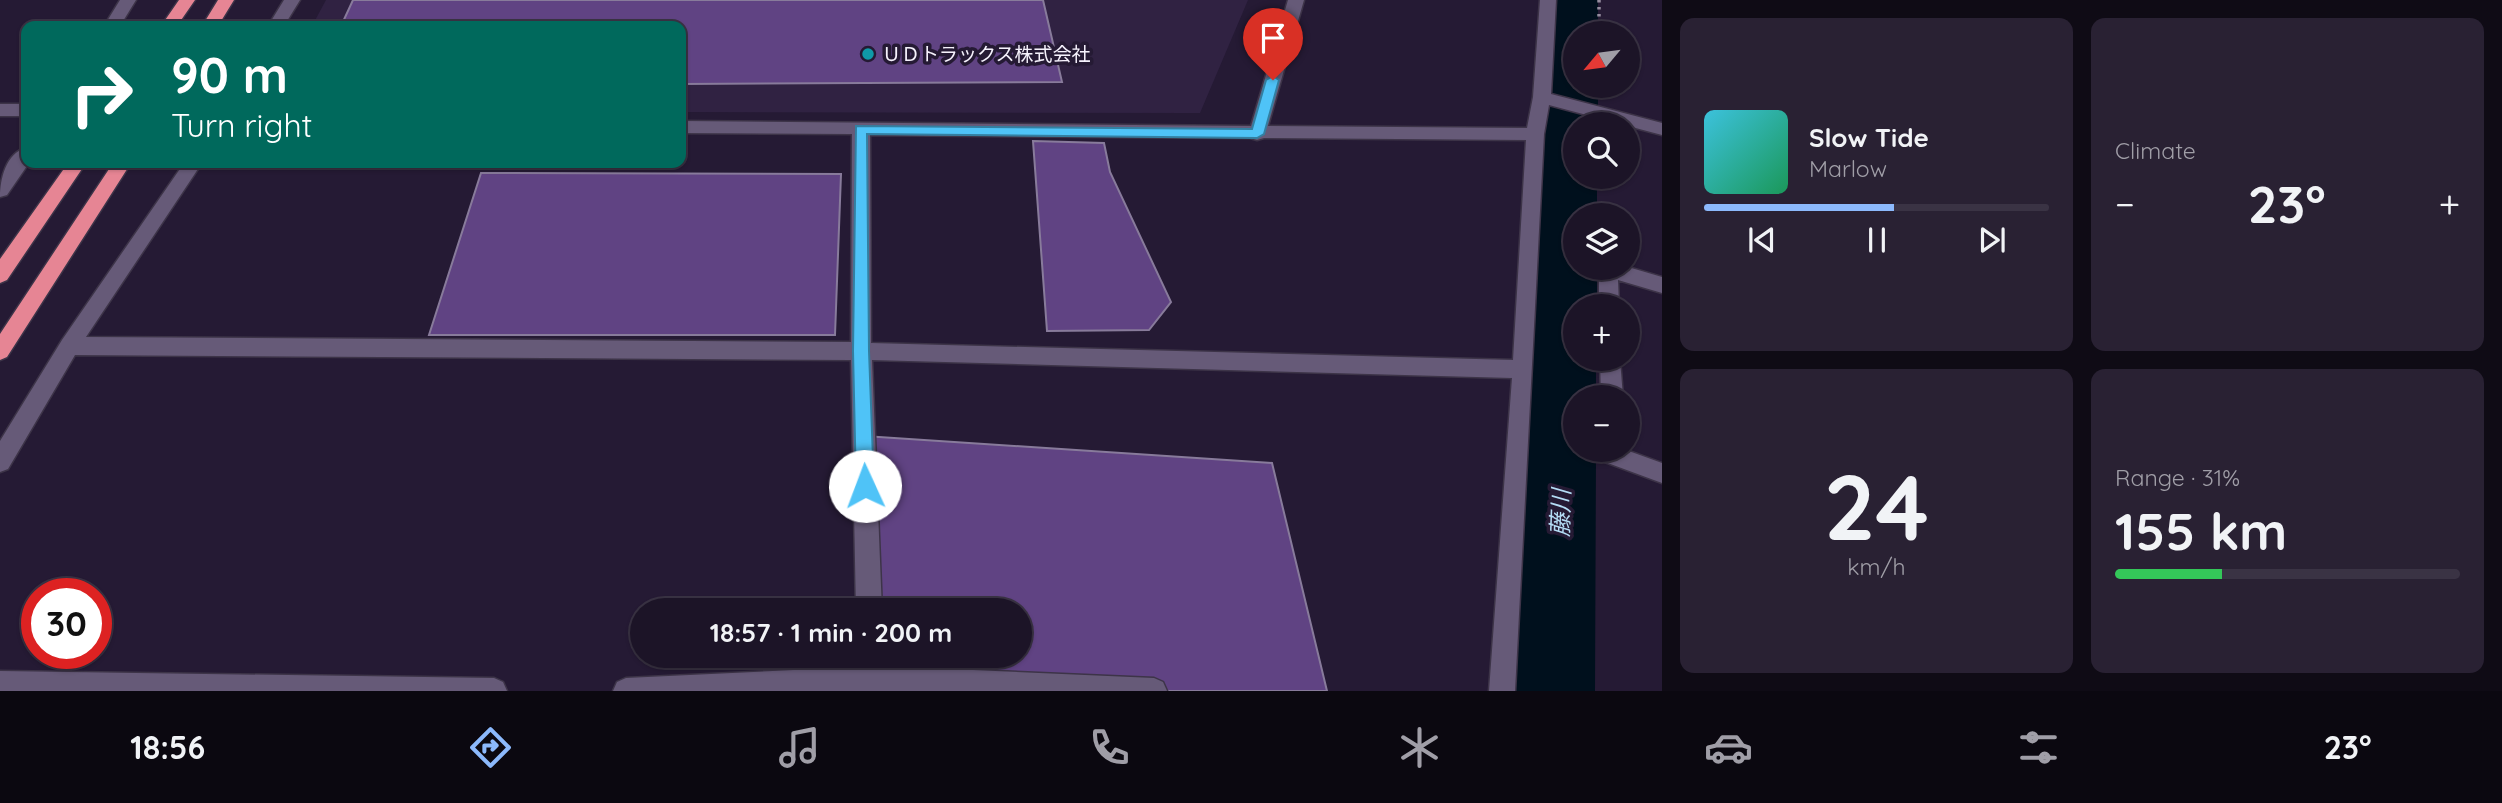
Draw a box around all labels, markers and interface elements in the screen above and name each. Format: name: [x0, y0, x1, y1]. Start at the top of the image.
pin: [1243, 8, 1303, 80]
icon: arrive: [1254, 19, 1292, 57]
north arrow: [1563, 21, 1640, 98]
map controls: [1563, 21, 1640, 462]
place label: ＵＤトラックス株式会社: [882, 42, 1090, 66]
text: 90 m: [171, 44, 288, 105]
marker: ＵＤトラックス株式会社: [860, 46, 876, 62]
icon: right: [56, 49, 147, 140]
text: Turn right: [171, 105, 312, 145]
button: search: [1563, 112, 1640, 189]
text: Slow Tide: [1809, 121, 1929, 154]
text: Climate: [2115, 136, 2196, 165]
text: Marlow: [1809, 154, 1887, 183]
text: 23°: [2248, 171, 2326, 236]
text: −: [2115, 180, 2135, 228]
text: +: [2439, 180, 2460, 228]
button: layers: [1563, 203, 1640, 280]
icon: previous: [1743, 221, 1781, 259]
icon: pause: [1858, 221, 1896, 259]
icon: next: [1973, 221, 2011, 259]
button: +: [1563, 294, 1640, 371]
button: −: [1563, 385, 1640, 462]
position arrow: [828, 449, 902, 523]
text: 24: [1824, 449, 1929, 563]
text: Range · 31%: [2115, 463, 2240, 492]
water label: 藤川: [1544, 485, 1576, 538]
text: 155 km: [2115, 498, 2287, 563]
text: km/h: [1847, 552, 1906, 581]
speed limit sign: 30: [21, 578, 112, 669]
text: 18:57 · 1 min · 200 m: [710, 616, 952, 649]
icon: directions: [466, 723, 515, 772]
icon: music: [775, 723, 824, 772]
icon: phone: [1085, 723, 1134, 772]
icon: climate: [1395, 723, 1444, 772]
icon: car: [1704, 723, 1753, 772]
icon: filters: [2014, 723, 2063, 772]
text: 18:56: [130, 727, 205, 767]
text: 23°: [2324, 727, 2372, 767]

